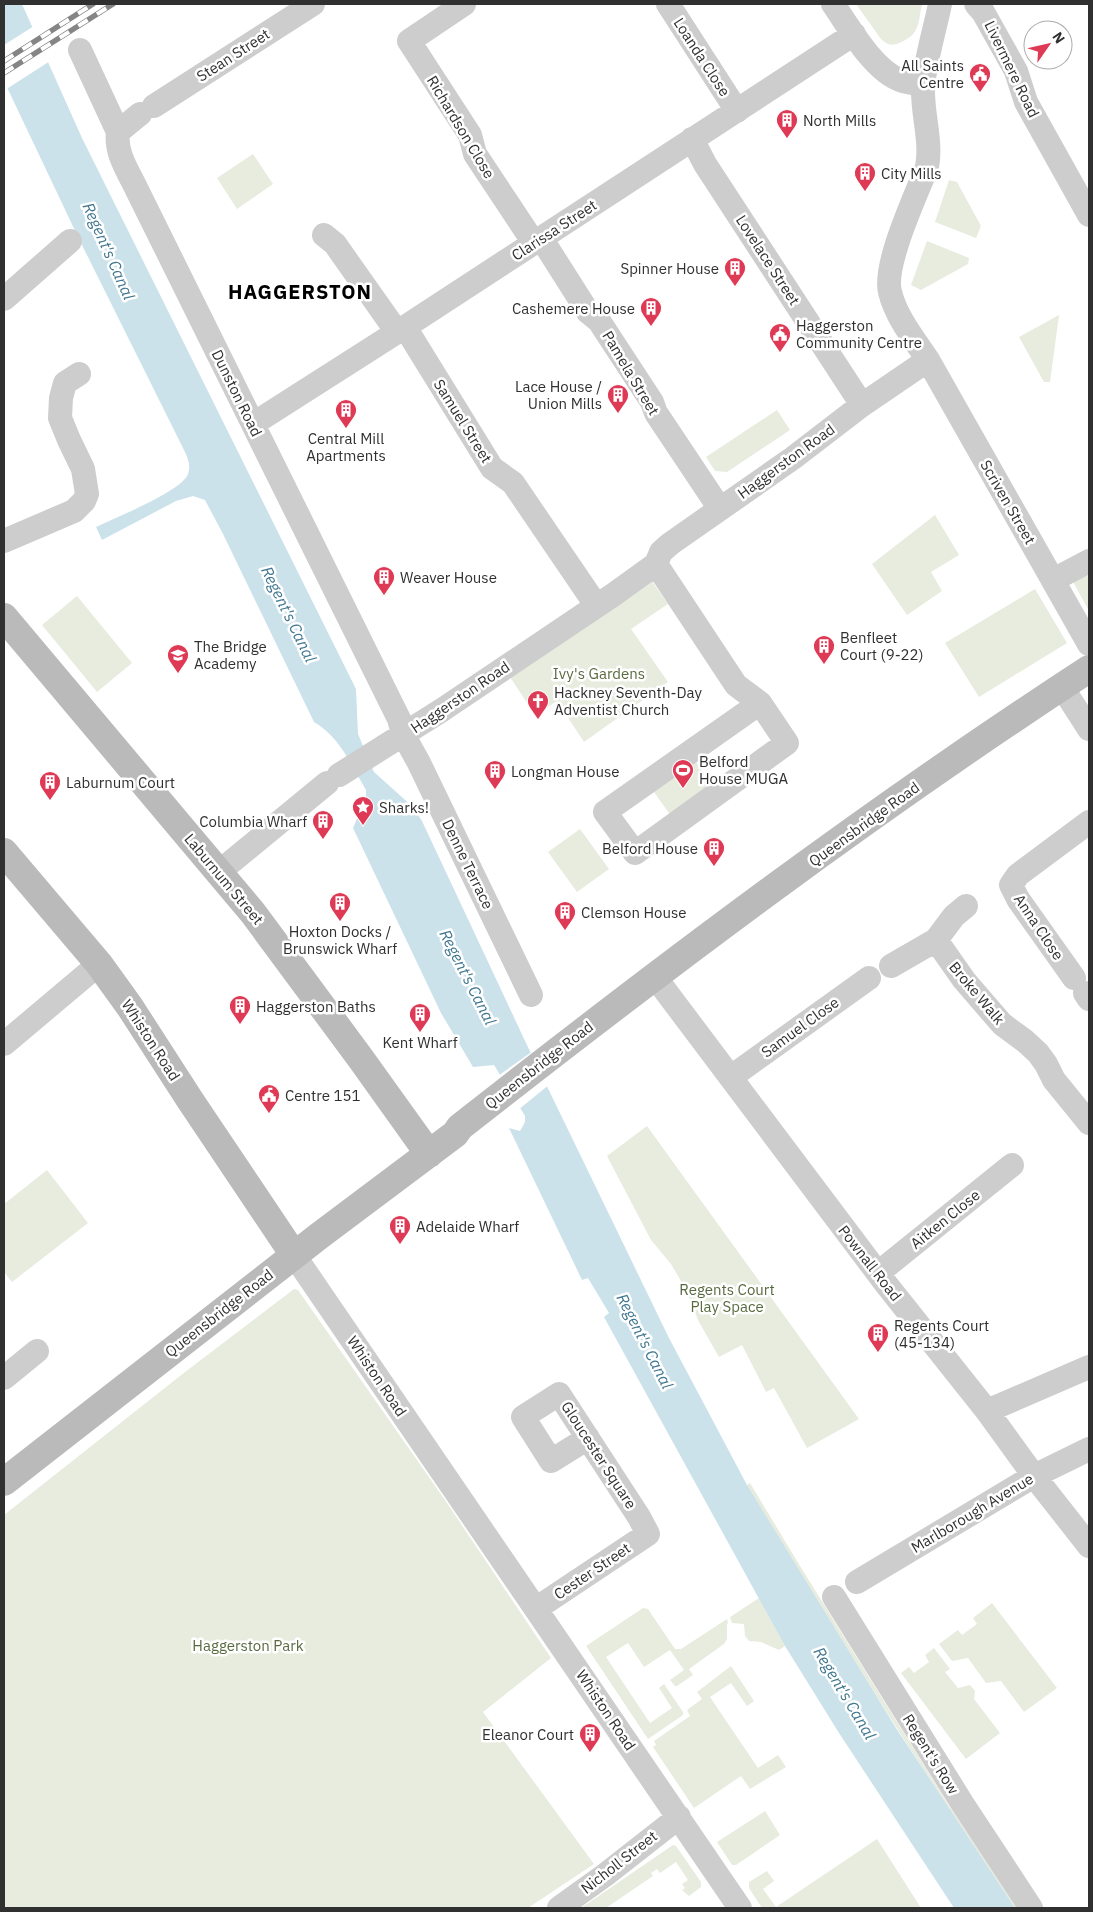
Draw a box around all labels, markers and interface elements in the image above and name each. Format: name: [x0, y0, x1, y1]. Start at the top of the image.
street label: Loanda Close: [670, 14, 734, 100]
street label: Livermere Road: [980, 18, 1044, 120]
north arrow: [1023, 20, 1073, 70]
street label: Stean Street: [193, 24, 273, 86]
text: N: [1048, 28, 1069, 47]
place label: All Saints Centre: [901, 56, 964, 92]
public building icon: All Saints Centre: [968, 62, 992, 93]
street label: Richardson Close: [423, 72, 499, 182]
building icon: North Mills: [775, 108, 799, 139]
place label: North Mills: [803, 111, 876, 130]
building icon: City Mills: [853, 161, 877, 192]
place label: City Mills: [881, 164, 942, 183]
street label: Clarissa Street: [508, 195, 600, 265]
water label: Regent's Canal: [79, 199, 140, 304]
street label: Lovelace Street: [732, 211, 804, 309]
building icon: Spinner House: [723, 256, 747, 287]
place label: Spinner House: [620, 259, 719, 278]
district label: HAGGERSTON: [228, 278, 372, 305]
building icon: Cashemere House: [639, 296, 663, 327]
place label: Cashemere House: [512, 299, 635, 318]
place label: Haggerston Community Centre: [796, 316, 922, 352]
public building icon: Haggerston Community Centre: [768, 322, 792, 353]
street label: Pamela Street: [598, 327, 664, 419]
street label: Dunston Road: [208, 346, 266, 440]
street label: Samuel Street: [430, 376, 496, 466]
place label: Lace House / Union Mills: [515, 377, 602, 413]
building icon: Lace House / Union Mills: [606, 383, 630, 414]
building icon: Central Mill Apartments: [334, 398, 358, 429]
street label: Haggerston Road: [734, 419, 838, 503]
place label: Central Mill Apartments: [306, 429, 386, 465]
street label: Scriven Street: [976, 456, 1040, 548]
water label: Regent's Canal: [257, 563, 321, 666]
building icon: Weaver House: [372, 565, 396, 596]
place label: Weaver House: [400, 568, 497, 587]
place label: Benfleet Court (9-22): [840, 628, 924, 664]
building icon: Benfleet Court (9-22): [812, 634, 836, 665]
place label: The Bridge Academy: [194, 637, 267, 673]
school or university icon: The Bridge Academy: [166, 643, 190, 674]
street label: Haggerston Road: [407, 657, 513, 737]
park label: Ivy's Gardens: [553, 664, 645, 683]
place label: Hackney Seventh-Day Adventist Church: [554, 683, 702, 719]
church icon: Hackney Seventh-Day Adventist Church: [526, 689, 550, 720]
place label: Belford House MUGA: [699, 752, 788, 788]
sports icon: Belford House MUGA: [671, 758, 695, 789]
building icon: Longman House: [483, 759, 507, 790]
place label: Longman House: [511, 762, 619, 781]
building icon: Laburnum Court: [38, 770, 62, 801]
place label: Laburnum Court: [66, 773, 175, 792]
street label: Queensbridge Road: [805, 777, 923, 871]
place icon: Sharks!: [351, 795, 375, 826]
place label: Sharks!: [379, 798, 429, 817]
building icon: Columbia Wharf: [311, 809, 335, 840]
place label: Columbia Wharf: [199, 812, 307, 831]
street label: Denne Terrace: [438, 816, 498, 912]
street label: Laburnum Street: [180, 830, 268, 928]
building icon: Belford House: [702, 836, 726, 867]
place label: Belford House: [602, 839, 698, 858]
street label: Anna Close: [1010, 890, 1068, 964]
building icon: Hoxton Docks / Brunswick Wharf: [328, 891, 352, 922]
building icon: Clemson House: [553, 900, 577, 931]
place label: Clemson House: [581, 903, 687, 922]
place label: Hoxton Docks / Brunswick Wharf: [283, 922, 397, 958]
water label: Regent's Canal: [435, 926, 501, 1029]
street label: Broke Walk: [945, 958, 1009, 1028]
street label: Samuel Close: [757, 992, 843, 1062]
building icon: Haggerston Baths: [228, 994, 252, 1025]
street label: Whiston Road: [118, 996, 184, 1084]
place label: Haggerston Baths: [256, 997, 376, 1016]
building icon: Kent Wharf: [408, 1002, 432, 1033]
street label: Queensbridge Road: [481, 1017, 597, 1113]
place label: Kent Wharf: [382, 1033, 458, 1052]
public building icon: Centre 151: [257, 1083, 281, 1114]
place label: Centre 151: [285, 1086, 361, 1105]
street label: Aitken Close: [906, 1185, 984, 1253]
building icon: Adelaide Wharf: [388, 1214, 412, 1245]
place label: Adelaide Wharf: [416, 1217, 519, 1236]
street label: Pownall Road: [834, 1221, 906, 1305]
street label: Queensbridge Road: [161, 1265, 277, 1361]
park label: Regents Court Play Space: [679, 1280, 775, 1316]
water label: Regent's Canal: [612, 1290, 678, 1393]
place label: Regents Court (45-134): [894, 1316, 989, 1352]
building icon: Regents Court (45-134): [866, 1322, 890, 1353]
street label: Whiston Road: [343, 1332, 411, 1420]
street label: Gloucester Square: [557, 1398, 641, 1512]
street label: Marlborough Avenue: [907, 1469, 1037, 1557]
street label: Cester Street: [550, 1538, 634, 1604]
park label: Haggerston Park: [192, 1636, 304, 1655]
water label: Regent's Canal: [809, 1643, 881, 1744]
street label: Whiston Road: [572, 1666, 640, 1754]
street label: Regent's Row: [899, 1710, 963, 1798]
building icon: Eleanor Court: [578, 1722, 602, 1753]
place label: Eleanor Court: [482, 1725, 574, 1744]
street label: Nicholl Street: [577, 1826, 661, 1898]

